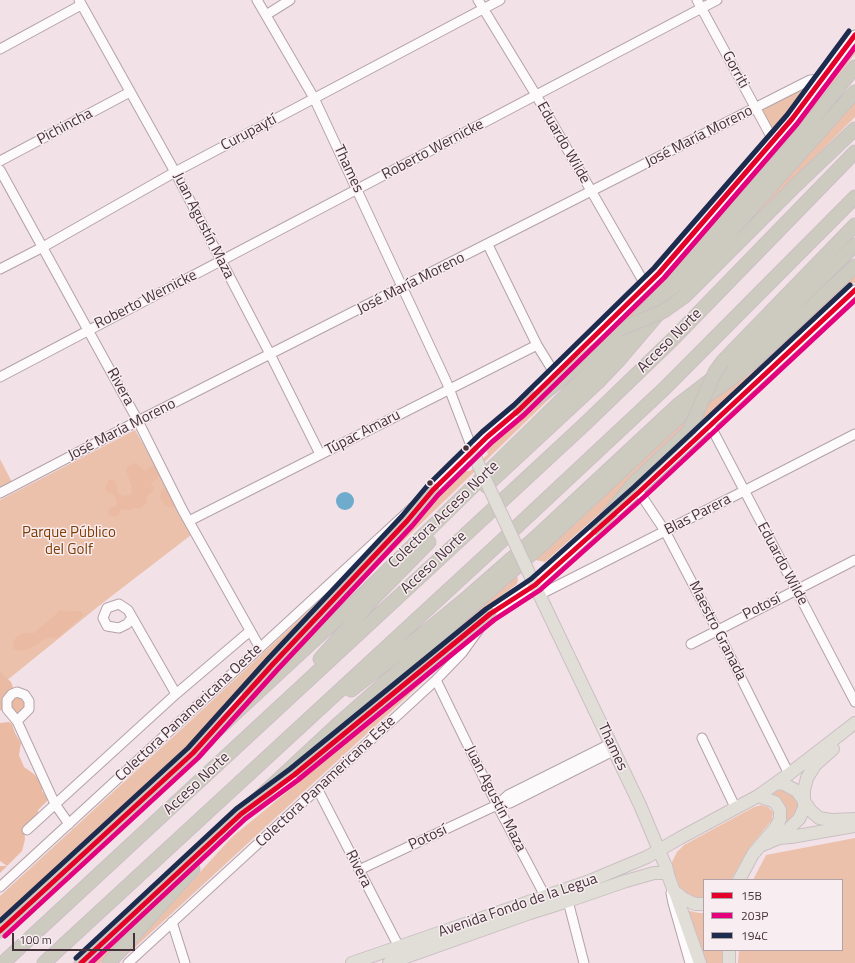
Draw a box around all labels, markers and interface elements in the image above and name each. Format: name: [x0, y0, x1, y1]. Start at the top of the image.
street label: Gorriti: [718, 48, 752, 92]
street label: Eduardo Wilde: [532, 99, 594, 187]
street label: José María Moreno: [642, 102, 756, 172]
street label: Pichincha: [34, 105, 96, 149]
street label: Curupaytí: [218, 111, 280, 155]
street label: Roberto Wernicke: [379, 116, 487, 184]
street label: Thames: [329, 142, 367, 196]
street label: Juan Agustín Maza: [168, 170, 238, 282]
street label: José María Moreno: [354, 249, 468, 319]
street label: Roberto Wernicke: [92, 266, 200, 334]
street label: Acceso Norte: [634, 305, 706, 377]
street label: Rivera: [102, 365, 138, 409]
street label: José María Moreno: [65, 395, 179, 465]
street label: Túpac Amaru: [322, 406, 404, 460]
unlabelled marker: [461, 443, 471, 453]
street label: Colectora Acceso Norte: [385, 458, 503, 572]
unlabelled marker: [425, 478, 435, 488]
street label: Blas Parera: [662, 491, 734, 539]
street label: Eduardo Wilde: [753, 519, 811, 609]
park label: Parque Público del Golf: [22, 524, 116, 559]
street label: Acceso Norte: [397, 528, 471, 598]
street label: Maestro Granada: [684, 578, 750, 684]
street label: Potosí: [740, 590, 784, 624]
street label: Colectora Panamericana Oeste: [112, 640, 266, 786]
street label: Colectora Panamericana Este: [252, 713, 400, 851]
street label: Thames: [593, 720, 631, 774]
street label: Juan Agustín Maza: [460, 743, 530, 855]
street label: Acceso Norte: [160, 749, 234, 819]
street label: Potosí: [406, 821, 450, 855]
street label: Rivera: [341, 847, 375, 891]
street label: Avenida Fondo de la Legua: [436, 870, 600, 942]
legend: [703, 879, 843, 951]
text: 15B: [741, 886, 762, 905]
text: 203P: [741, 906, 768, 925]
scale bar: [14, 925, 137, 951]
text: 194C: [741, 926, 768, 945]
text: 100 m: [19, 930, 52, 949]

